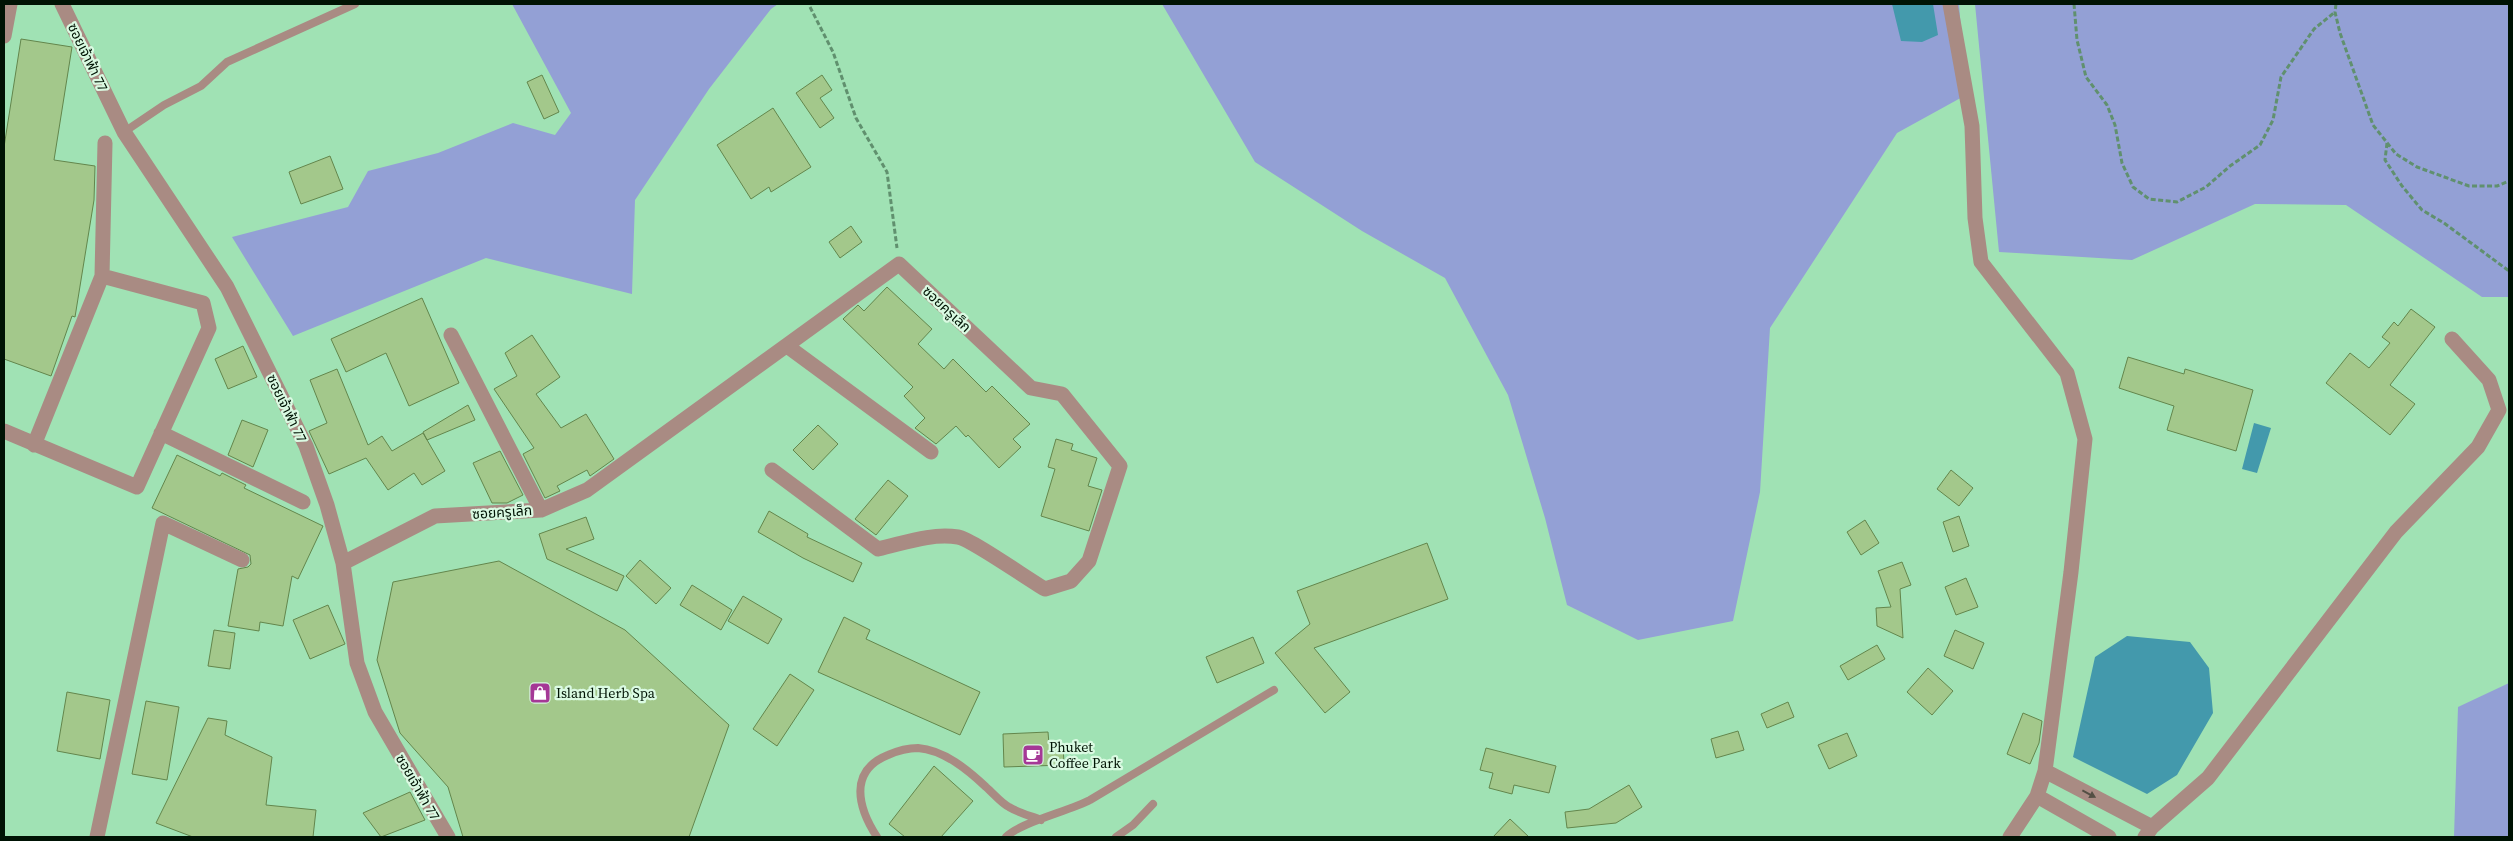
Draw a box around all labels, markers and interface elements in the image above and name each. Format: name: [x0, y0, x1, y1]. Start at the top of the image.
street label: ซอยเจ้าฟ้า 77: [63, 20, 113, 94]
street label: ซอยครูเล็ก: [918, 281, 976, 337]
street label: ซอยเจ้าฟ้า 77: [262, 371, 312, 445]
street label: ซอยครูเล็ก: [471, 500, 533, 524]
shop icon: Island Herb Spa: [528, 681, 552, 705]
place label: Island Herb Spa: [556, 683, 656, 703]
place label: Phuket Coffee Park: [1049, 737, 1121, 773]
cafe icon: Phuket Coffee Park: [1021, 743, 1045, 767]
street label: ซอยเจ้าฟ้า 77: [391, 750, 445, 824]
one-way arrow: [2081, 790, 2096, 798]

